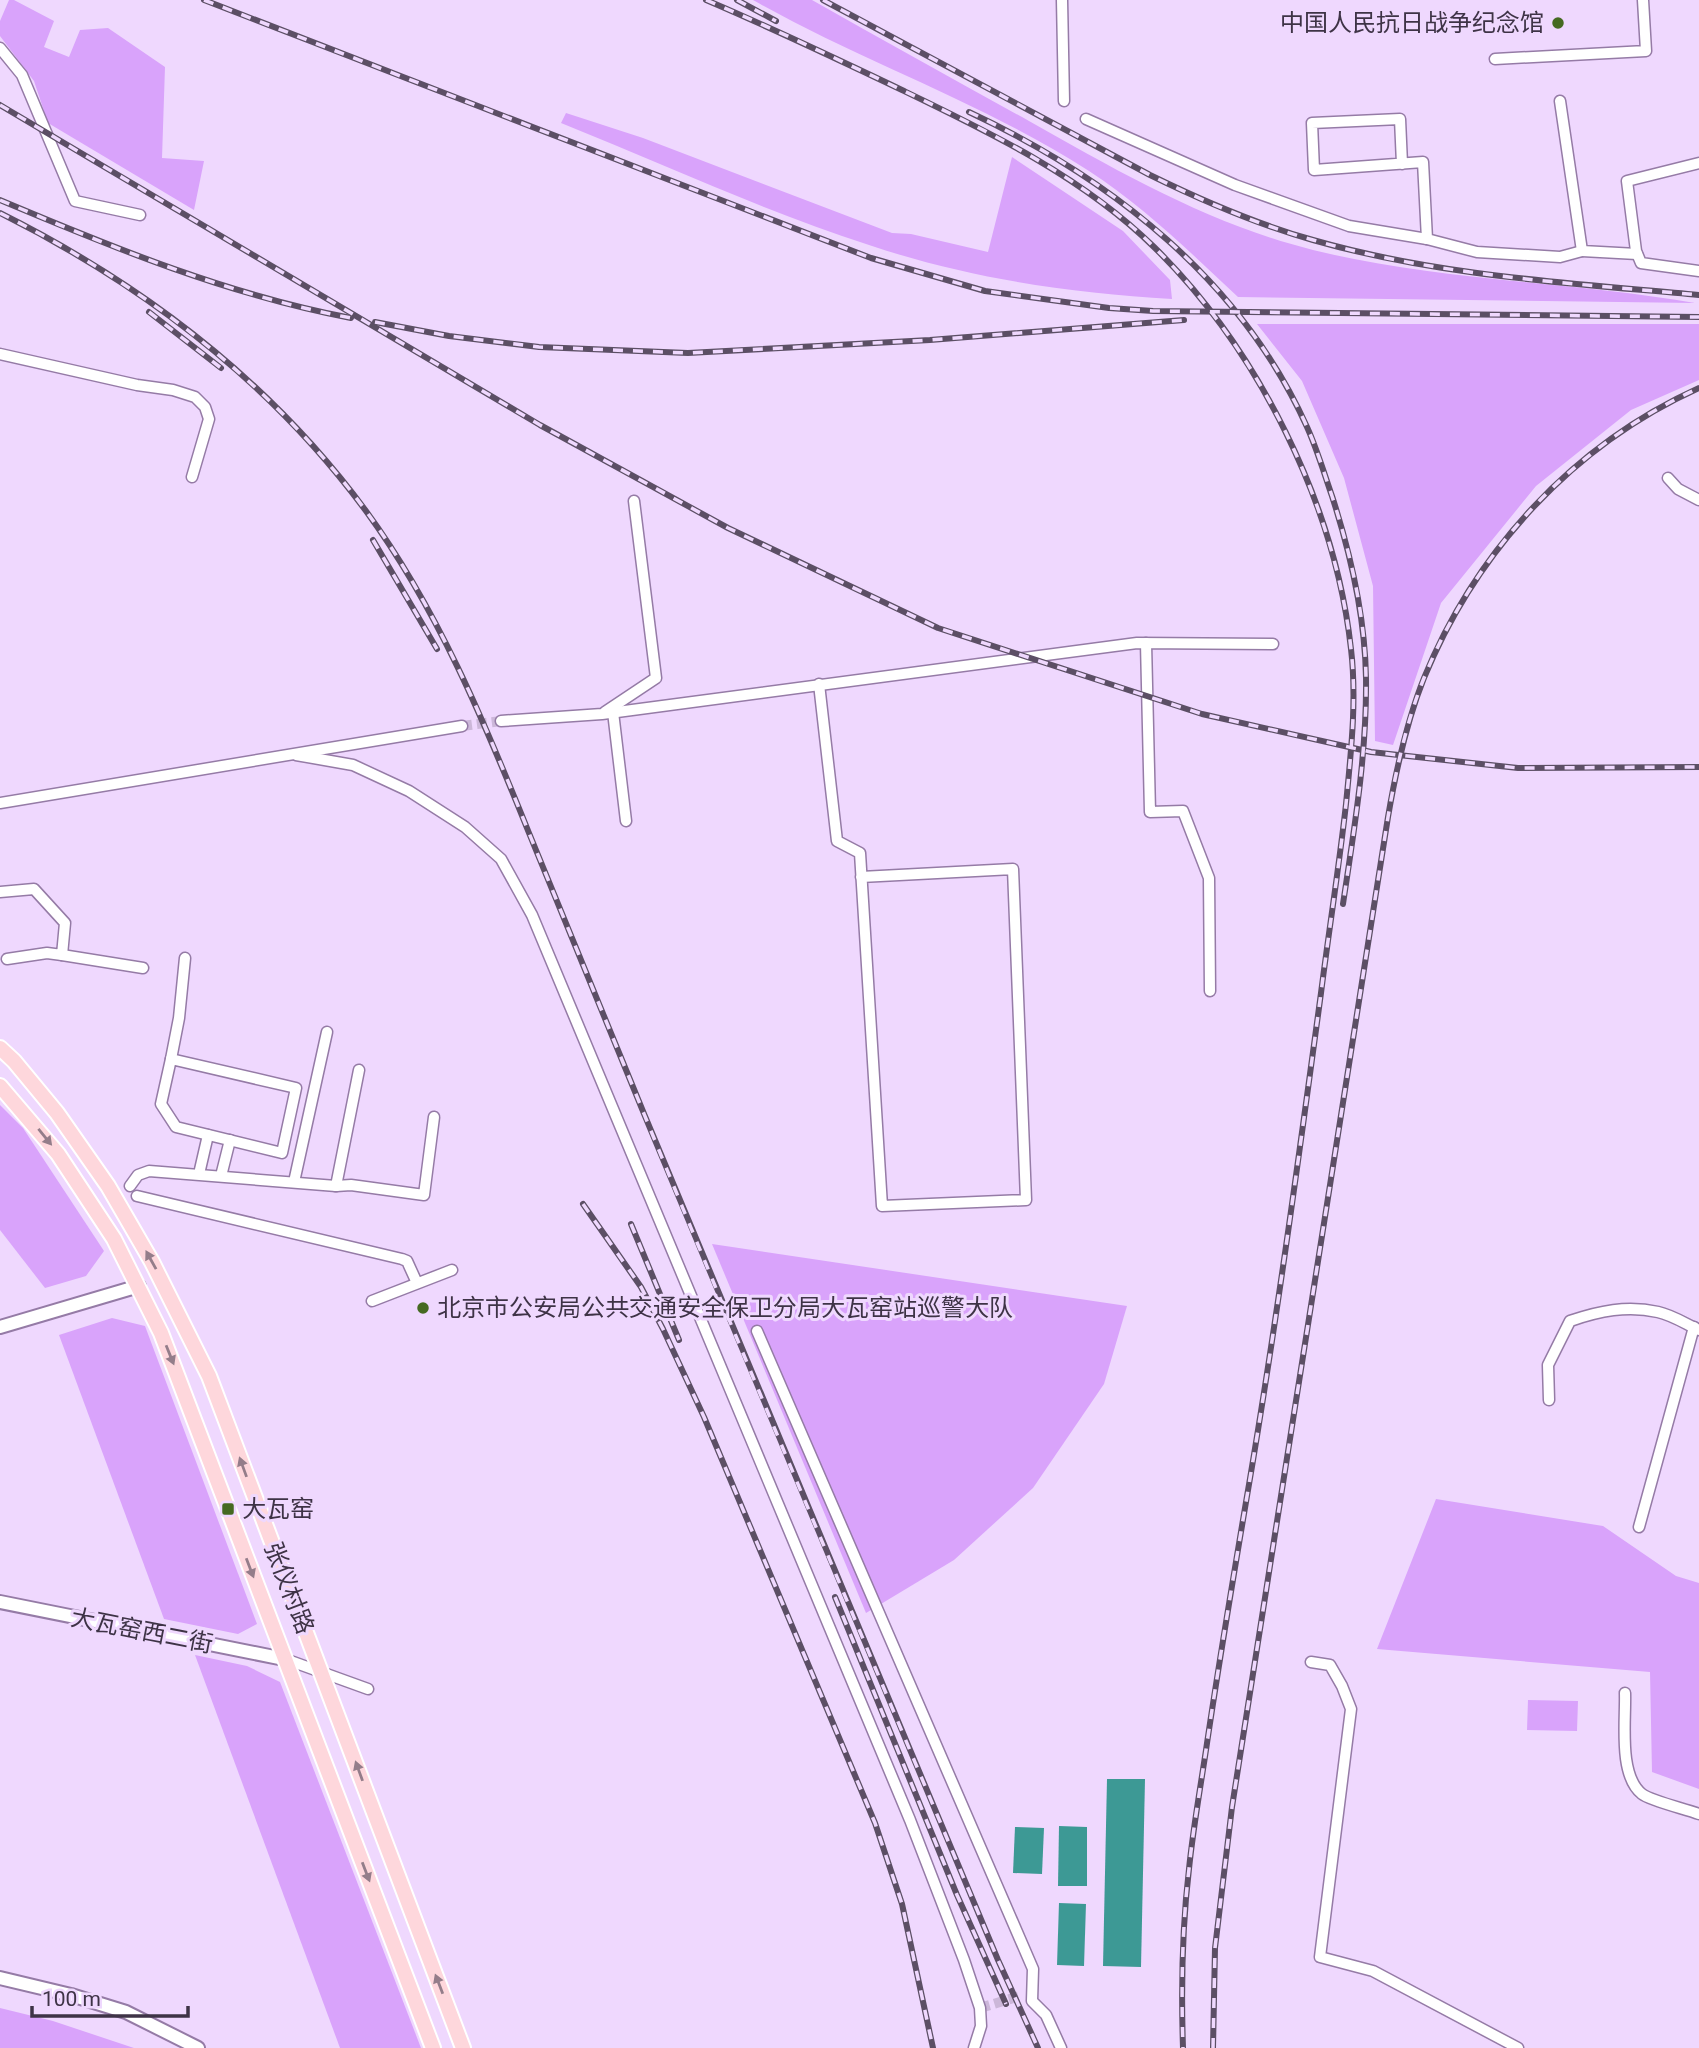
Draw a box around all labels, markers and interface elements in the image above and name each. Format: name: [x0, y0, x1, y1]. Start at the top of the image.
place label: 中国人民抗日战争纪念馆: [1280, 9, 1544, 37]
marker: 中国人民抗日战争纪念馆: [1550, 15, 1566, 31]
one-way arrow: [37, 1129, 52, 1146]
one-way arrow: [145, 1250, 157, 1269]
place label: 北京市公安局公共交通安全保卫分局大瓦窑站巡警大队: [437, 1294, 1013, 1322]
marker: 北京市公安局公共交通安全保卫分局大瓦窑站巡警大队: [415, 1300, 431, 1316]
one-way arrow: [165, 1345, 176, 1366]
one-way arrow: [238, 1457, 249, 1478]
place label: 大瓦窑: [242, 1495, 314, 1523]
marker: 大瓦窑: [220, 1501, 236, 1517]
street label: 张仪村路: [259, 1538, 319, 1638]
one-way arrow: [245, 1558, 256, 1579]
street label: 大瓦窑西二街: [69, 1604, 215, 1658]
one-way arrow: [354, 1761, 365, 1782]
one-way arrow: [360, 1862, 371, 1883]
scale bar: [32, 1974, 187, 2018]
one-way arrow: [434, 1974, 445, 1995]
text: 100 m: [42, 1987, 101, 2011]

